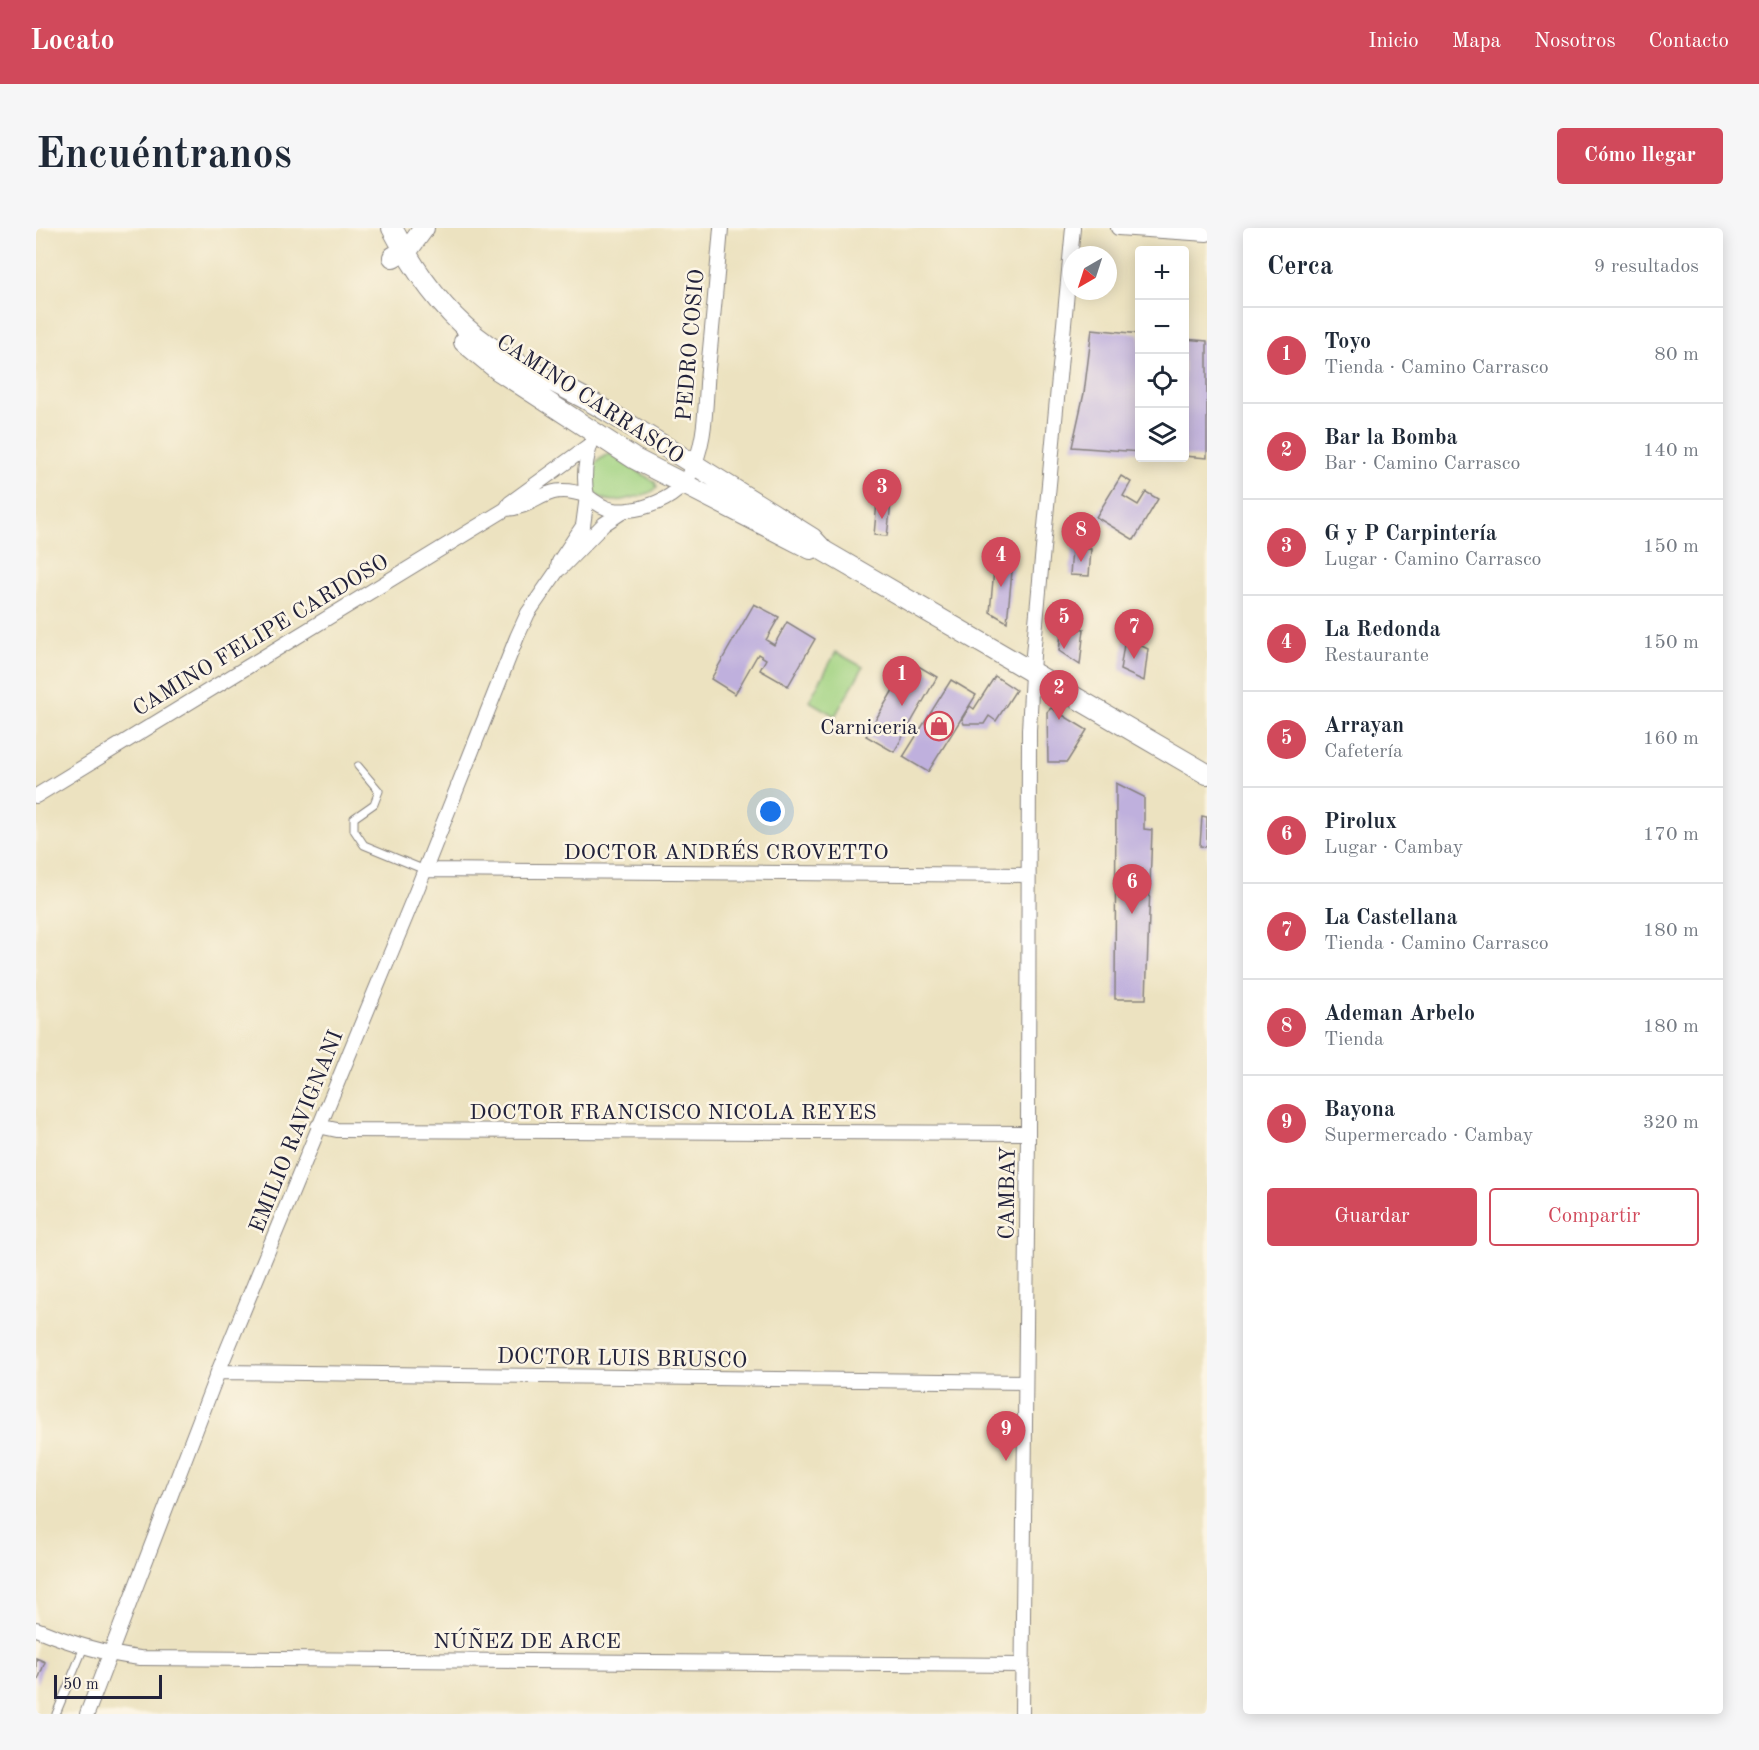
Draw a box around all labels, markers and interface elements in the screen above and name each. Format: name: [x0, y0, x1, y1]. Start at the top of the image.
text: Locato: [30, 28, 115, 56]
text: Inicio: [1368, 31, 1419, 52]
text: Mapa: [1452, 31, 1501, 52]
text: Nosotros: [1534, 31, 1616, 52]
text: Contacto: [1649, 31, 1729, 52]
button: Cómo llegar: [1557, 128, 1723, 184]
text: Encuéntranos: [36, 135, 292, 177]
north arrow: [1063, 246, 1117, 300]
map controls: [1135, 246, 1189, 462]
button: +: [1135, 246, 1189, 300]
text: Cerca: [1267, 254, 1333, 280]
text: 9 resultados: [1594, 257, 1699, 277]
street label: PEDRO COSIO: [673, 268, 709, 422]
button: −: [1135, 300, 1189, 354]
street label: CAMINO CARRASCO: [492, 331, 688, 468]
text: Toyo: [1324, 331, 1371, 353]
text: 1: [1281, 345, 1292, 365]
text: 80 m: [1654, 345, 1699, 365]
button: locate: [1135, 354, 1189, 408]
text: Tienda · Camino Carrasco: [1324, 358, 1549, 378]
button: layers: [1135, 408, 1189, 462]
text: Bar la Bomba: [1324, 427, 1458, 449]
text: 2: [1281, 441, 1292, 461]
text: 140 m: [1643, 441, 1699, 461]
text: Bar · Camino Carrasco: [1324, 454, 1520, 474]
pin: 3: [862, 470, 902, 519]
pin: 8: [1062, 512, 1100, 562]
text: G y P Carpintería: [1324, 523, 1497, 545]
text: 3: [1281, 537, 1292, 557]
text: 150 m: [1643, 537, 1699, 557]
pin: 4: [982, 538, 1020, 587]
text: Lugar · Camino Carrasco: [1324, 550, 1542, 570]
street label: CAMINO FELIPE CARDOSO: [130, 551, 392, 721]
pin: 5: [1044, 600, 1084, 649]
pin: 7: [1114, 610, 1154, 659]
text: La Redonda: [1324, 619, 1441, 641]
text: 4: [1281, 633, 1292, 653]
text: 150 m: [1643, 633, 1699, 653]
text: Restaurante: [1324, 646, 1429, 666]
pin: 1: [882, 656, 922, 706]
pin: 2: [1040, 670, 1078, 720]
shop icon: Carniceria: [923, 710, 955, 742]
text: Arrayan: [1324, 715, 1404, 737]
place label: Carniceria: [820, 717, 918, 739]
text: 5: [1281, 729, 1292, 749]
text: 160 m: [1643, 729, 1699, 749]
text: Cafetería: [1324, 742, 1403, 762]
your location: [756, 797, 785, 826]
text: Pirolux: [1324, 811, 1397, 833]
text: 6: [1281, 825, 1292, 845]
text: 170 m: [1643, 825, 1699, 845]
text: Lugar · Cambay: [1324, 838, 1463, 858]
street label: DOCTOR ANDRÉS CROVETTO: [563, 839, 889, 864]
pin: 6: [1112, 864, 1152, 914]
text: La Castellana: [1324, 907, 1458, 929]
text: 7: [1281, 921, 1292, 941]
text: 180 m: [1643, 921, 1699, 941]
text: Tienda · Camino Carrasco: [1324, 934, 1549, 954]
text: Ademan Arbelo: [1324, 1003, 1475, 1025]
text: 8: [1281, 1017, 1292, 1037]
text: 180 m: [1643, 1017, 1699, 1037]
street label: EMILIO RAVIGNANI: [246, 1027, 348, 1236]
text: Tienda: [1324, 1030, 1384, 1050]
text: Bayona: [1324, 1099, 1395, 1121]
street label: DOCTOR FRANCISCO NICOLA REYES: [469, 1102, 877, 1124]
text: 9: [1281, 1113, 1292, 1133]
text: 320 m: [1643, 1113, 1699, 1133]
text: Supermercado · Cambay: [1324, 1126, 1533, 1146]
street label: CAMBAY: [996, 1146, 1020, 1240]
button: Guardar: [1267, 1188, 1477, 1246]
button: Compartir: [1489, 1188, 1699, 1246]
street label: DOCTOR LUIS BRUSCO: [497, 1346, 747, 1372]
pin: 9: [986, 1412, 1026, 1461]
street label: NÚÑEZ DE ARCE: [433, 1627, 621, 1653]
scale bar: [54, 1672, 162, 1700]
text: 50 m: [63, 1677, 99, 1693]

